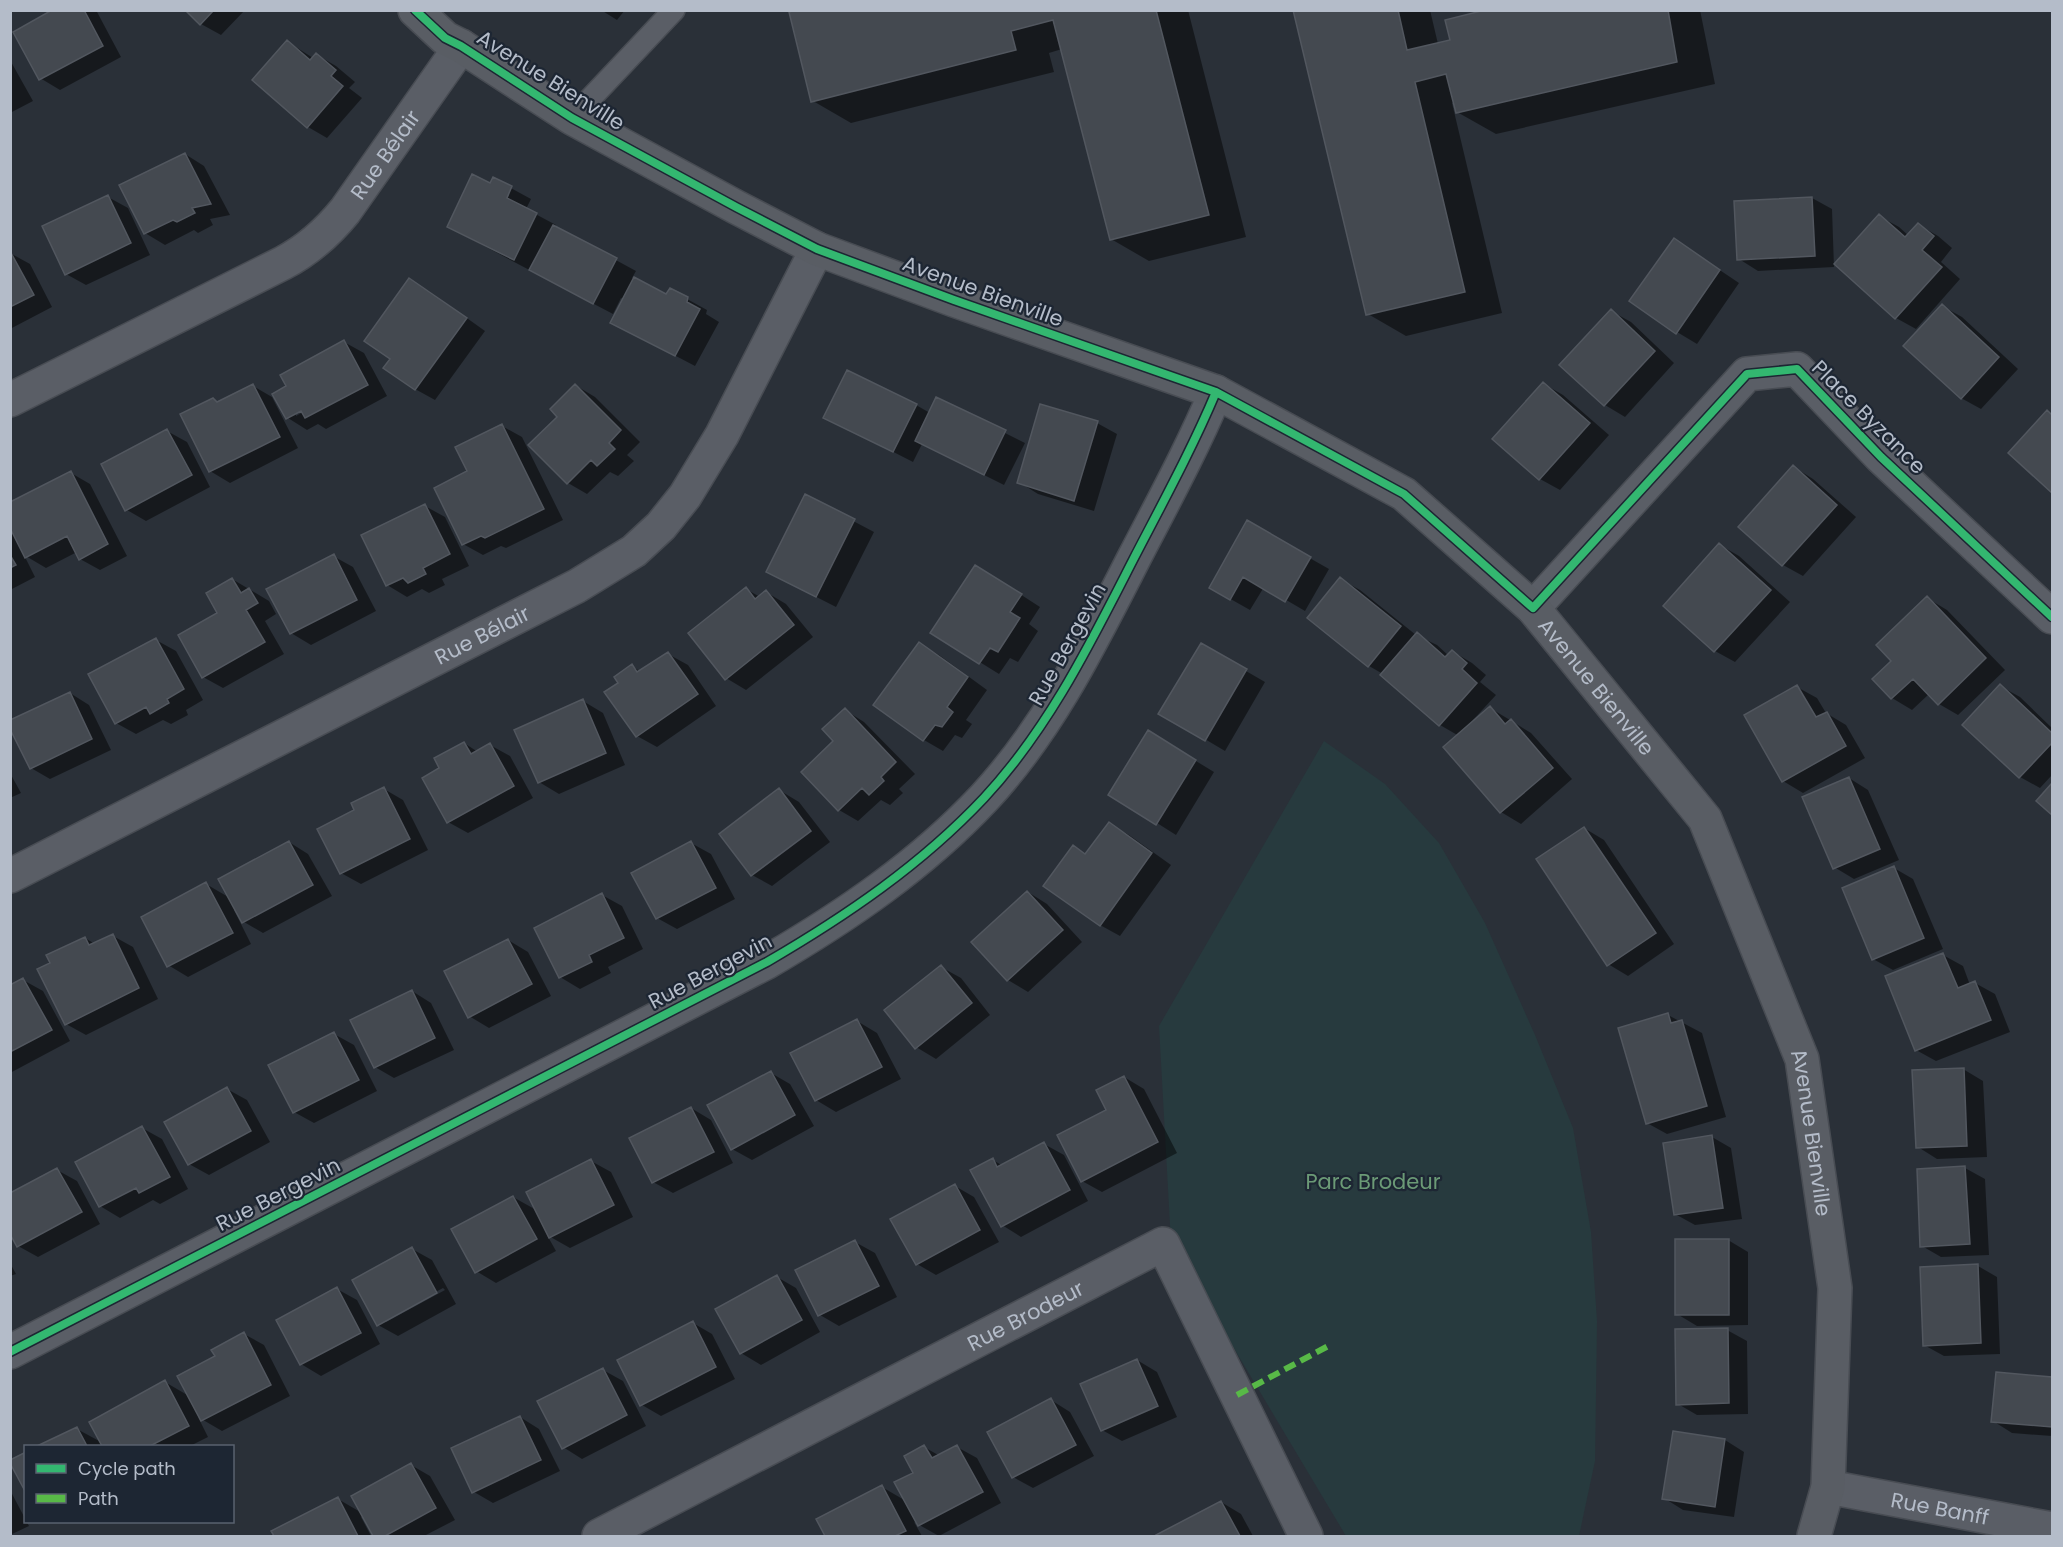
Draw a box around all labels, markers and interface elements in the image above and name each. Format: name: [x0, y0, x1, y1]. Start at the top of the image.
street label: Avenue Bienville: [472, 23, 630, 137]
street label: Rue Bélair: [343, 104, 426, 205]
street label: Avenue Bienville: [899, 248, 1067, 334]
street label: Place Byzance: [1806, 354, 1932, 480]
street label: Rue Bergevin: [1021, 577, 1113, 711]
street label: Rue Bélair: [429, 598, 535, 671]
street label: Avenue Bienville: [1532, 612, 1662, 761]
street label: Rue Bergevin: [643, 926, 777, 1016]
street label: Avenue Bienville: [1785, 1044, 1839, 1218]
street label: Rue Bergevin: [211, 1150, 345, 1238]
park label: Parc Brodeur: [1305, 1167, 1441, 1196]
street label: Rue Brodeur: [962, 1273, 1089, 1358]
legend: [24, 1445, 234, 1523]
text: Cycle path: [78, 1456, 176, 1481]
street label: Rue Banff: [1889, 1485, 1992, 1531]
text: Path: [78, 1486, 119, 1511]

